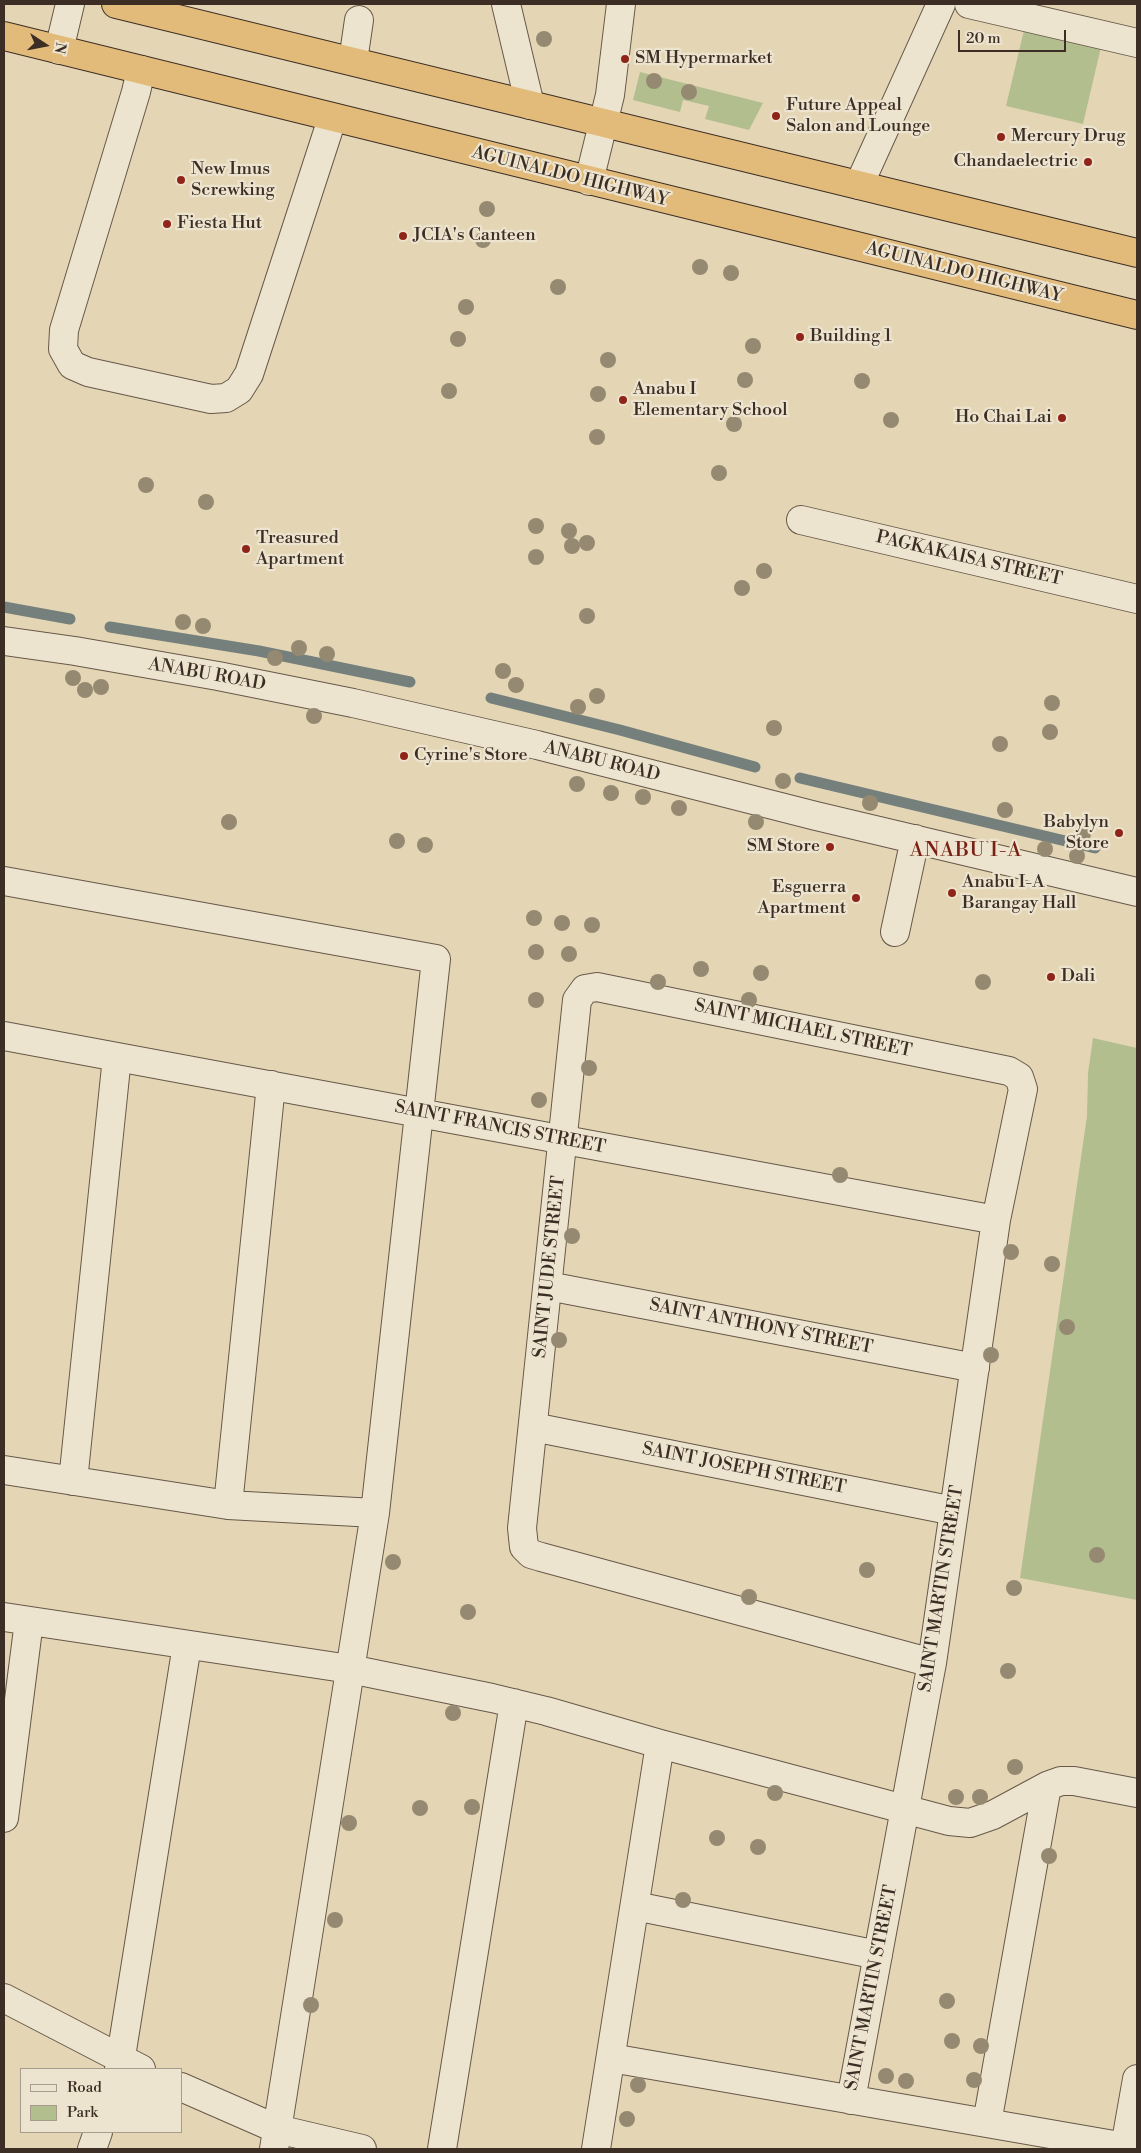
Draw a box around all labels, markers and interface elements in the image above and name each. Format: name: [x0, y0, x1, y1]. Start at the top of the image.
north arrow: [20, 20, 70, 70]
scale bar: [961, 20, 1068, 52]
text: 20 m: [966, 29, 1001, 48]
text: N: [50, 41, 70, 55]
place label: SM Hypermarket: [635, 48, 773, 70]
marker: SM Hypermarket: [619, 53, 631, 65]
place label: Future Appeal Salon and Lounge: [786, 95, 930, 138]
marker: Future Appeal Salon and Lounge: [770, 110, 782, 122]
place label: Mercury Drug: [1011, 126, 1126, 148]
marker: Mercury Drug: [995, 131, 1007, 143]
street label: AGUINALDO HIGHWAY: [470, 142, 670, 212]
place label: Chandaelectric: [954, 151, 1078, 173]
marker: Chandaelectric: [1082, 156, 1094, 168]
place label: New Imus Screwking: [191, 159, 275, 202]
marker: New Imus Screwking: [175, 174, 187, 186]
place label: Fiesta Hut: [177, 213, 262, 235]
marker: Fiesta Hut: [161, 218, 173, 230]
place label: JCIA's Canteen: [413, 225, 536, 247]
marker: JCIA's Canteen: [397, 230, 409, 242]
street label: AGUINALDO HIGHWAY: [864, 238, 1064, 308]
place label: Building 1: [810, 326, 892, 348]
marker: Building 1: [794, 331, 806, 343]
place label: Anabu I Elementary School: [633, 379, 788, 422]
marker: Anabu I Elementary School: [617, 394, 629, 406]
place label: Ho Chai Lai: [955, 407, 1052, 429]
marker: Ho Chai Lai: [1056, 412, 1068, 424]
street label: PAGKAKAISA STREET: [874, 527, 1064, 591]
place label: Treasured Apartment: [256, 528, 344, 570]
marker: Treasured Apartment: [240, 543, 252, 555]
street label: ANABU ROAD: [147, 654, 267, 696]
street label: ANABU ROAD: [542, 737, 662, 787]
place label: Cyrine's Store: [414, 745, 528, 767]
marker: Cyrine's Store: [398, 750, 410, 762]
place label: Babylyn Store: [1044, 812, 1109, 854]
marker: Babylyn Store: [1113, 827, 1125, 839]
place label: SM Store: [747, 836, 820, 858]
district label: ANABU I-A: [909, 839, 1023, 863]
marker: SM Store: [824, 841, 836, 853]
place label: Anabu I-A Barangay Hall: [962, 872, 1076, 914]
place label: Esguerra Apartment: [758, 877, 846, 920]
marker: Anabu I-A Barangay Hall: [946, 887, 958, 899]
marker: Esguerra Apartment: [850, 892, 862, 904]
place label: Dali: [1061, 966, 1095, 988]
marker: Dali: [1045, 971, 1057, 983]
street label: SAINT MICHAEL STREET: [692, 995, 914, 1063]
street label: SAINT FRANCIS STREET: [393, 1097, 607, 1159]
street label: SAINT JUDE STREET: [530, 1175, 570, 1359]
street label: SAINT ANTHONY STREET: [647, 1295, 875, 1359]
street label: SAINT JOSEPH STREET: [640, 1439, 848, 1499]
street label: SAINT MARTIN STREET: [915, 1484, 969, 1694]
street label: SAINT MARTIN STREET: [841, 1883, 903, 2093]
legend: [20, 2068, 182, 2133]
text: Road: [67, 2078, 102, 2097]
text: Park: [67, 2103, 98, 2122]

